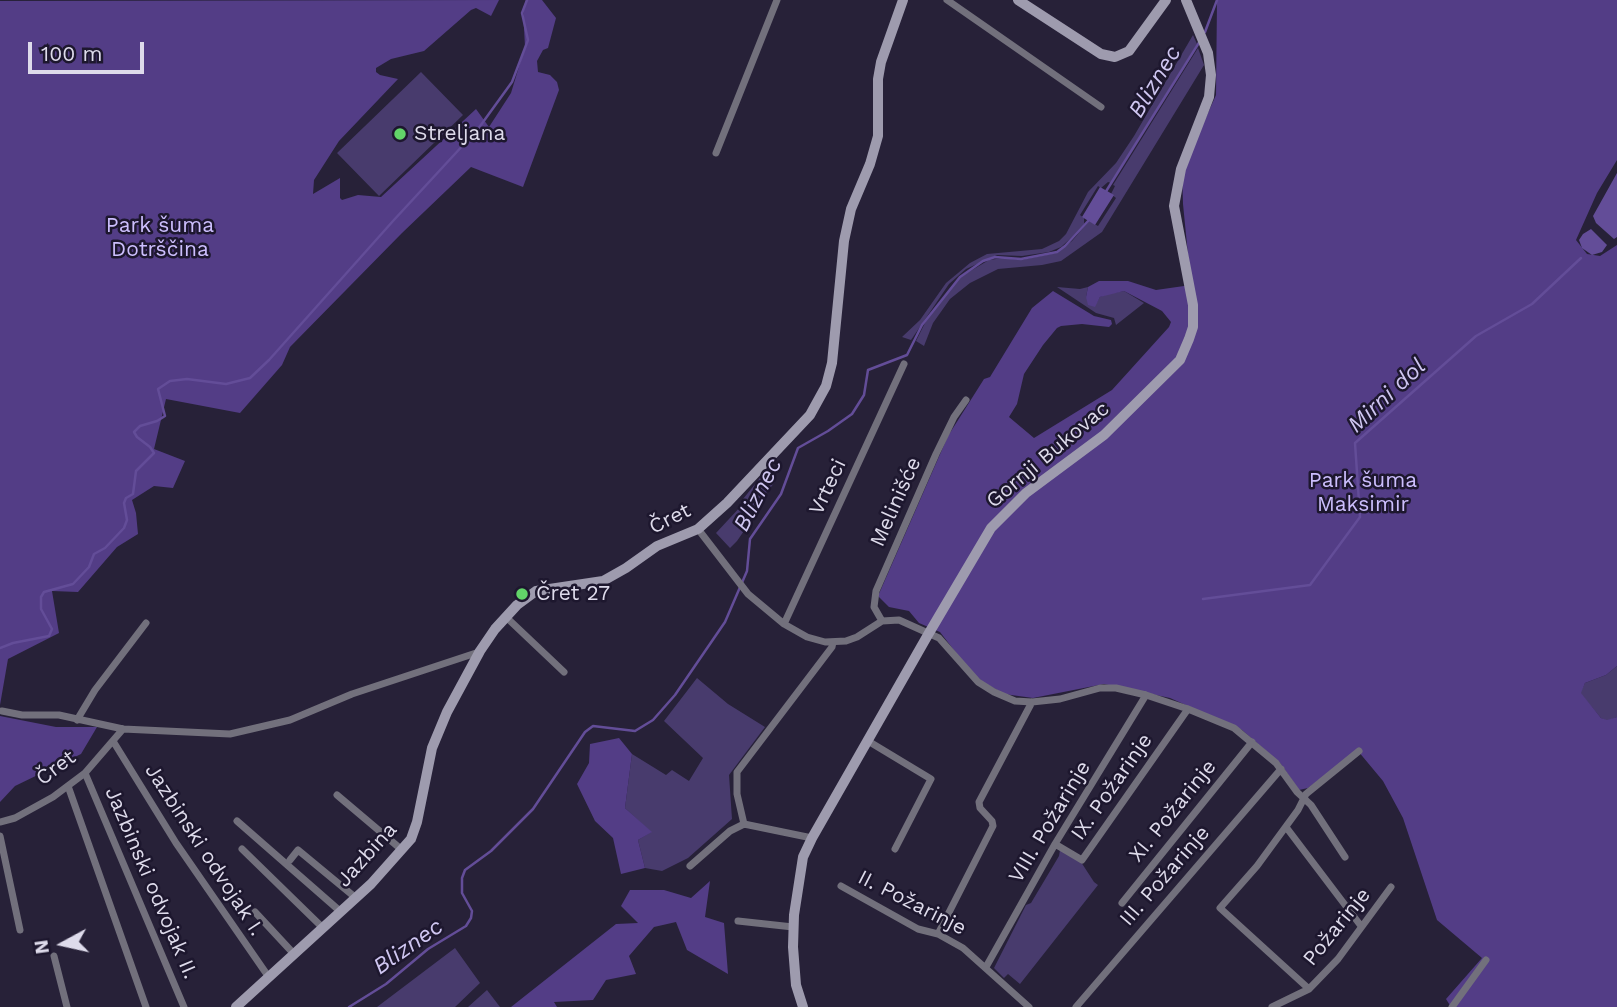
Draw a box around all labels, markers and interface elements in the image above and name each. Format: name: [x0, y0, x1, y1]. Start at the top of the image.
scale bar: [32, 28, 147, 72]
text: 100 m: [41, 41, 103, 66]
water label: Bliznec: [1123, 41, 1187, 123]
place label: Streljana: [414, 121, 505, 147]
marker: Streljana: [392, 126, 408, 142]
park label: Park šuma Dotrščina: [106, 213, 214, 263]
water label: Mirni dol: [1342, 353, 1432, 439]
street label: Gornji Bukovac: [981, 396, 1115, 514]
street label: Melinišće: [865, 453, 927, 551]
water label: Bliznec: [728, 454, 788, 536]
street label: Vrteci: [804, 455, 852, 519]
park label: Park šuma Maksimir: [1309, 468, 1417, 518]
street label: Čret: [645, 498, 695, 540]
place label: Čret 27: [536, 581, 610, 607]
marker: Čret 27: [514, 586, 530, 602]
street label: IX. Požarinje: [1066, 729, 1158, 845]
street label: Čret: [31, 745, 81, 791]
street label: XI. Požarinje: [1124, 755, 1222, 867]
street label: VIII. Požarinje: [1004, 756, 1096, 888]
street label: Jazbinski odvojak I.: [139, 759, 269, 941]
street label: Jazbinski odvojak II.: [99, 783, 203, 983]
street label: Jazbina: [331, 817, 403, 893]
street label: III. Požarinje: [1115, 821, 1215, 931]
street label: II. Požarinje: [854, 865, 970, 941]
street label: Požarinje: [1298, 883, 1376, 971]
north arrow: [28, 909, 98, 979]
water label: Bliznec: [368, 913, 448, 981]
text: N: [29, 938, 54, 956]

